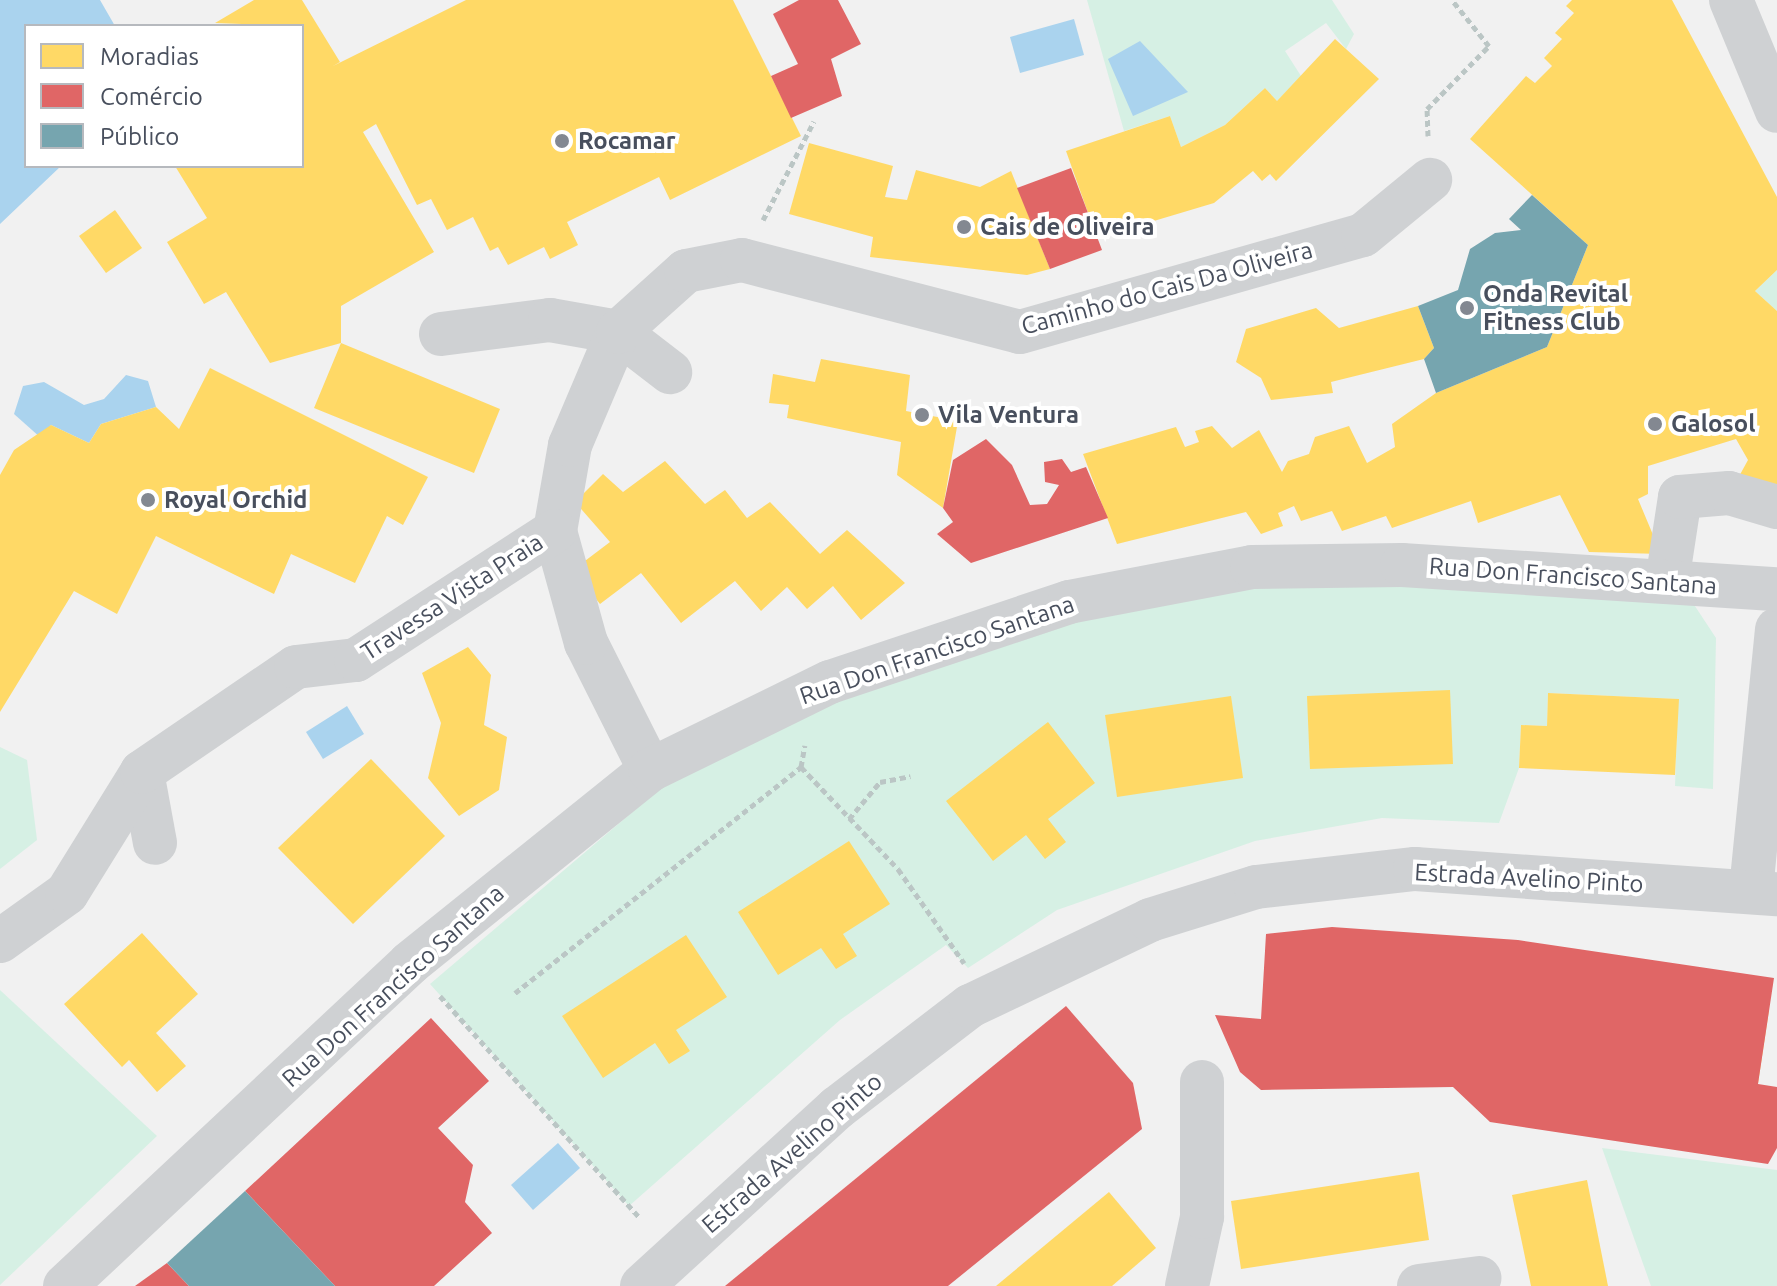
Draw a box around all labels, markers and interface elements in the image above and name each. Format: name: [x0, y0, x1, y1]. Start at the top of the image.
legend: [24, 24, 304, 168]
text: Moradias: [100, 43, 199, 70]
text: Comércio: [100, 83, 203, 110]
text: Público: [100, 123, 179, 150]
place label: Rocamar: [578, 127, 676, 155]
marker: Rocamar: [553, 132, 571, 150]
place label: Cais de Oliveira: [980, 213, 1154, 241]
marker: Cais de Oliveira: [955, 218, 973, 236]
street label: Caminho do Cais Da Oliveira: [1018, 235, 1316, 341]
place label: Onda Revital Fitness Club: [1483, 280, 1628, 336]
marker: Onda Revital Fitness Club: [1458, 299, 1476, 317]
place label: Vila Ventura: [938, 401, 1079, 429]
marker: Vila Ventura: [913, 406, 931, 424]
place label: Galosol: [1671, 410, 1755, 438]
marker: Galosol: [1646, 415, 1664, 433]
place label: Royal Orchid: [164, 486, 307, 514]
marker: Royal Orchid: [139, 491, 157, 509]
street label: Travessa Vista Praia: [356, 527, 548, 667]
street label: Rua Don Francisco Santana: [1428, 552, 1718, 600]
street label: Rua Don Francisco Santana: [796, 589, 1078, 711]
street label: Estrada Avelino Pinto: [1414, 858, 1644, 898]
street label: Rua Don Francisco Santana: [276, 879, 510, 1093]
street label: Estrada Avelino Pinto: [696, 1067, 888, 1239]

